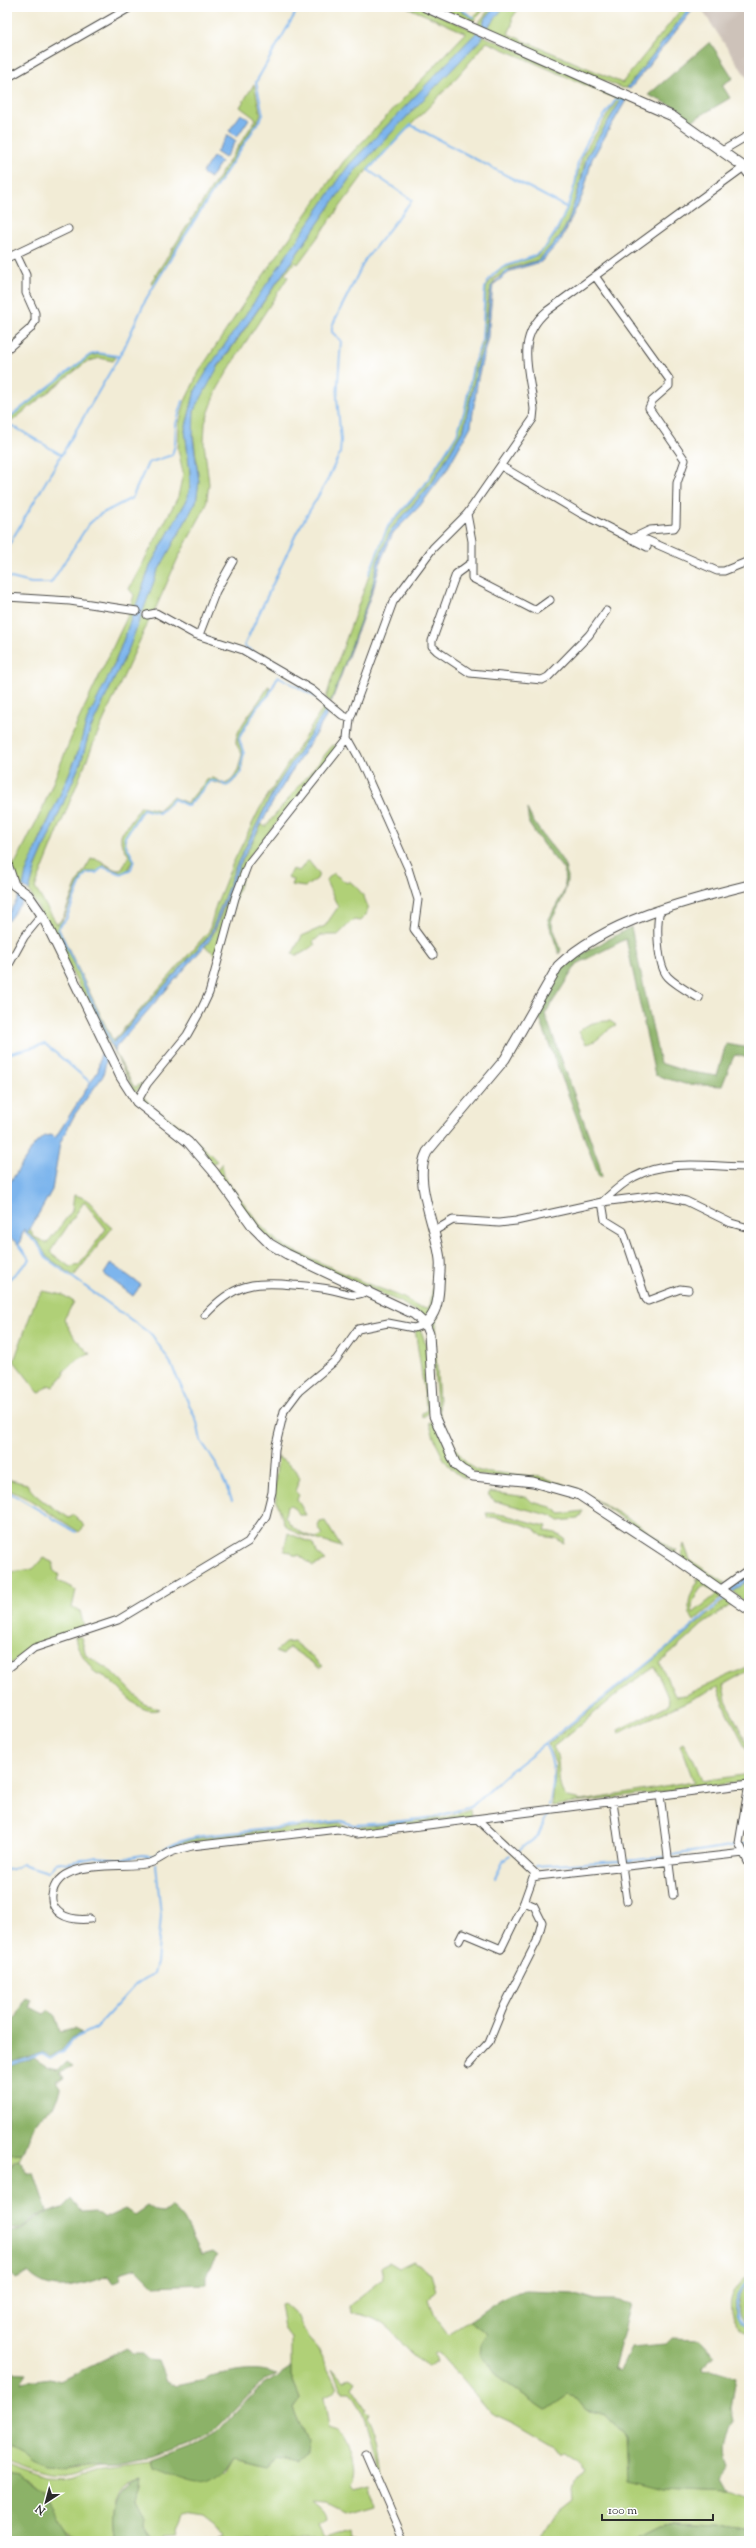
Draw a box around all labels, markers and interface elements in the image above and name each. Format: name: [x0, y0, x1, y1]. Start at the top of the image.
north arrow: [26, 2482, 66, 2522]
scale bar: [602, 2496, 713, 2522]
text: N: [32, 2500, 50, 2519]
text: 100 m: [608, 2502, 637, 2520]

